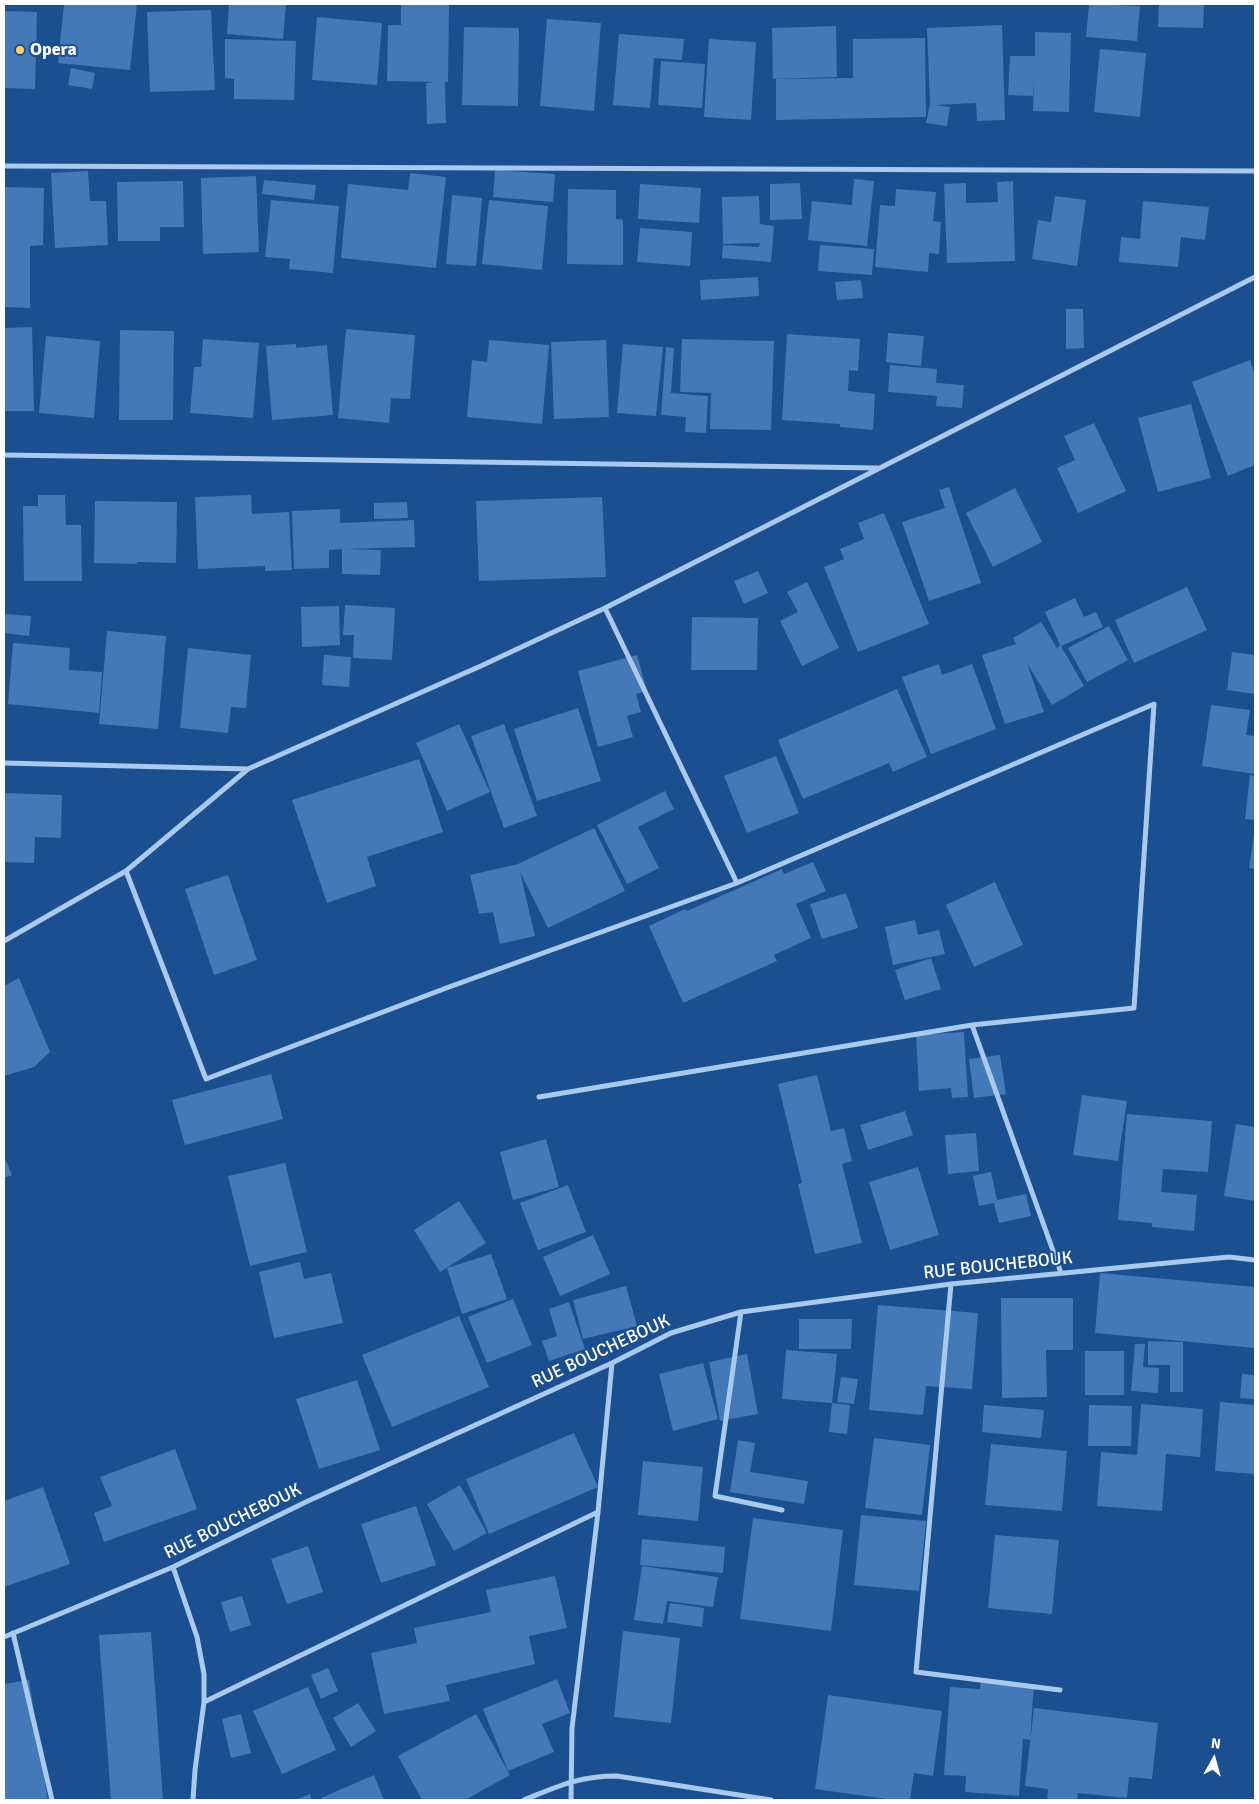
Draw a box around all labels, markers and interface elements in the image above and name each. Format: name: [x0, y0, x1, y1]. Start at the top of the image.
place label: Opera: [30, 39, 77, 61]
marker: Opera: [14, 44, 26, 56]
street label: RUE BOUCHEBOUK: [922, 1247, 1074, 1285]
street label: RUE BOUCHEBOUK: [529, 1311, 673, 1393]
street label: RUE BOUCHEBOUK: [161, 1479, 305, 1565]
north arrow: [1189, 1734, 1239, 1784]
text: N: [1210, 1735, 1222, 1753]

